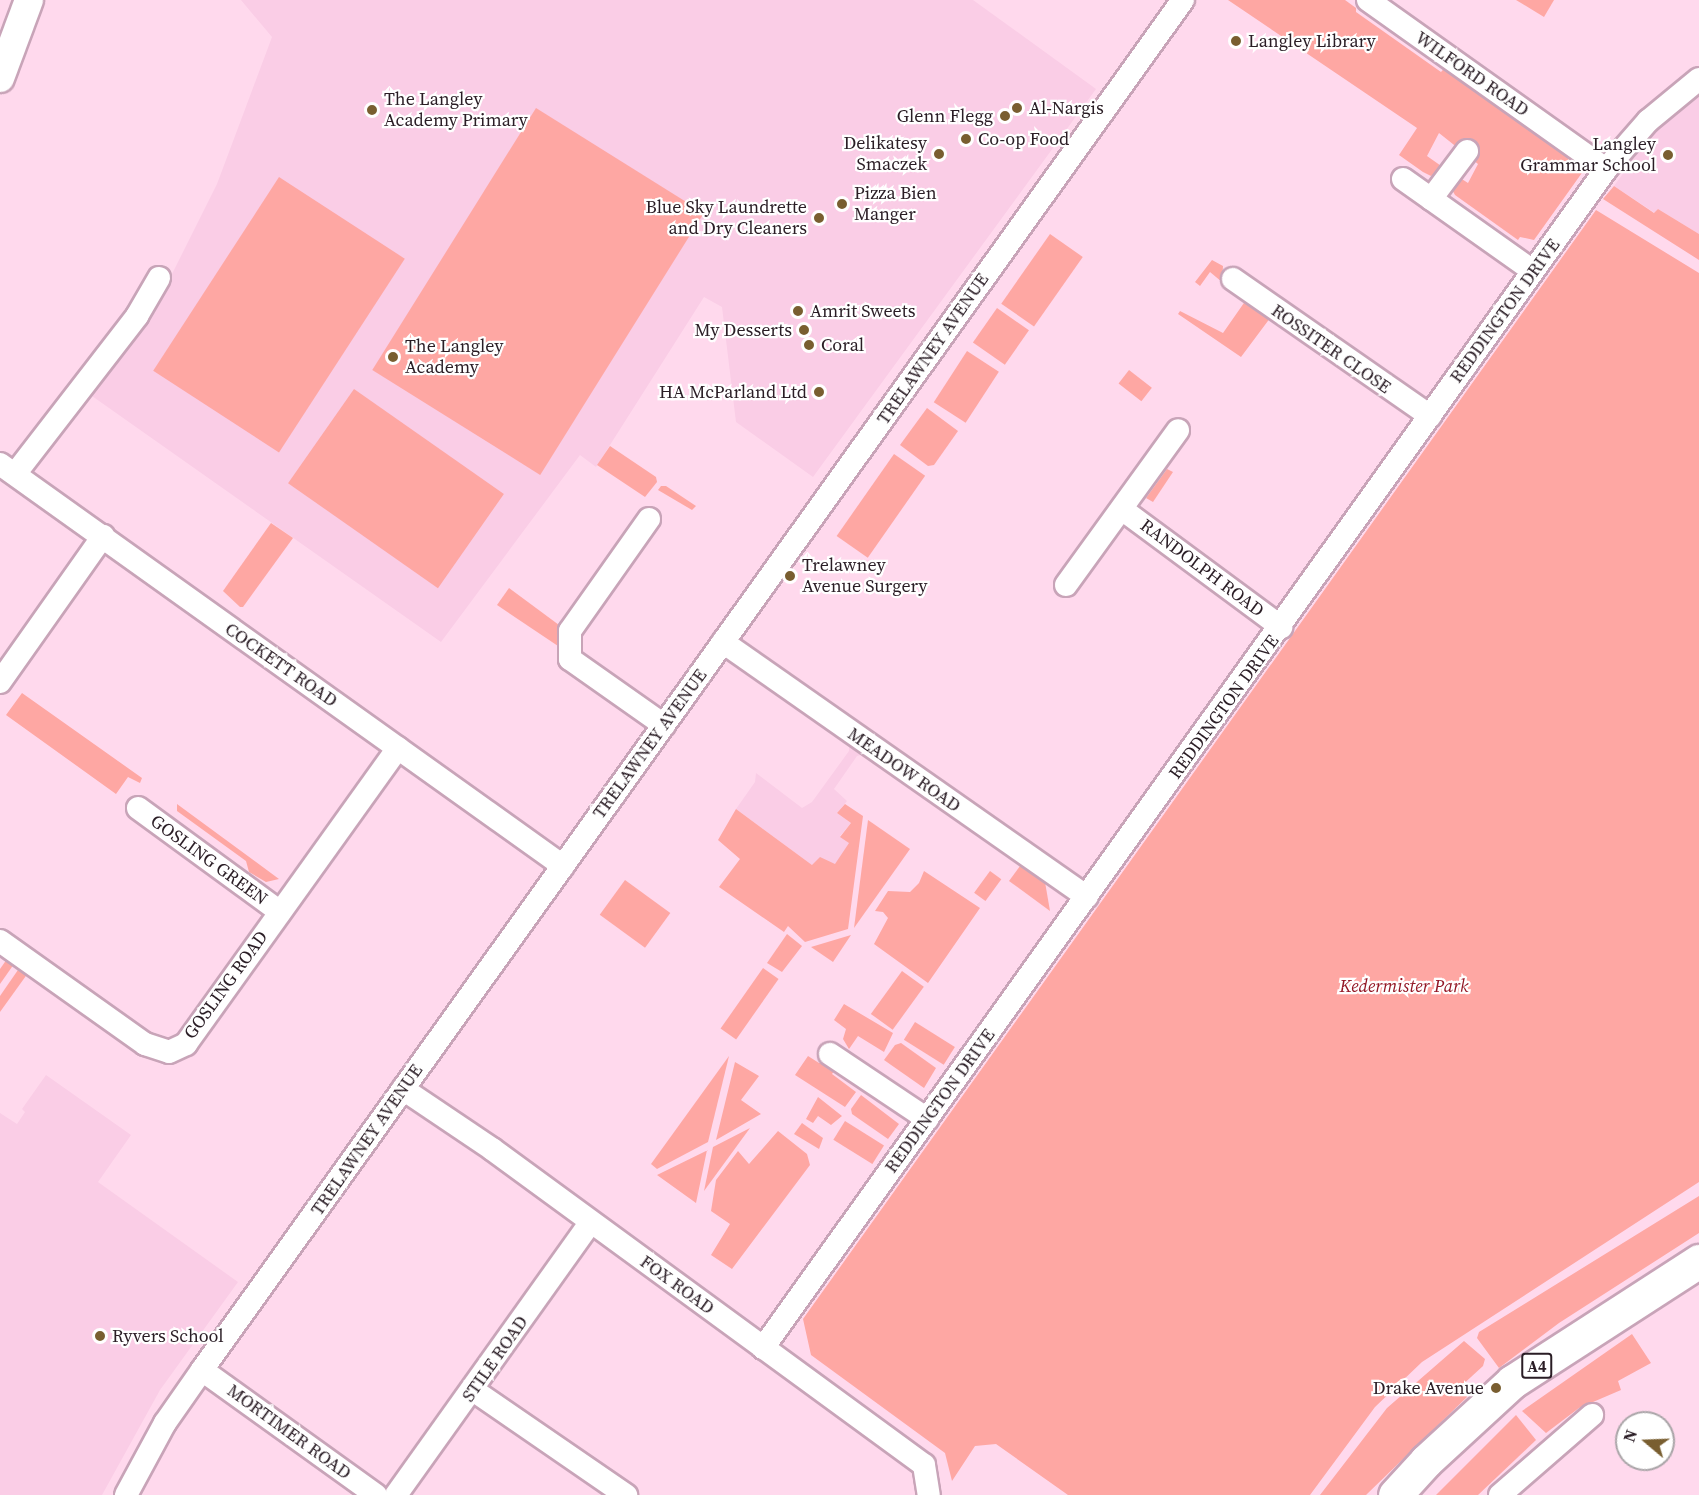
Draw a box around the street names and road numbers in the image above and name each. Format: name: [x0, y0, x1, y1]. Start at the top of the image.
street label: WILFORD ROAD: [1411, 27, 1533, 121]
street label: REDDINGTON DRIVE: [1445, 235, 1565, 387]
street label: TRELAWNEY AVENUE: [872, 269, 994, 429]
street label: ROSSITER CLOSE: [1267, 300, 1395, 398]
street label: RANDOLPH ROAD: [1136, 515, 1268, 621]
street label: COCKETT ROAD: [221, 618, 341, 712]
street label: REDDINGTON DRIVE: [1164, 631, 1284, 783]
street label: TRELAWNEY AVENUE: [588, 665, 712, 823]
street label: MEADOW ROAD: [843, 723, 965, 817]
street label: GOSLING GREEN: [146, 810, 272, 910]
street label: GOSLING ROAD: [179, 927, 273, 1043]
street label: REDDINGTON DRIVE: [880, 1025, 1000, 1177]
street label: TRELAWNEY AVENUE: [306, 1060, 428, 1220]
street label: FOX ROAD: [636, 1251, 718, 1319]
street label: STILE ROAD: [457, 1312, 533, 1406]
road number: A4: [1520, 1353, 1554, 1379]
street label: MORTIMER ROAD: [223, 1380, 355, 1484]

